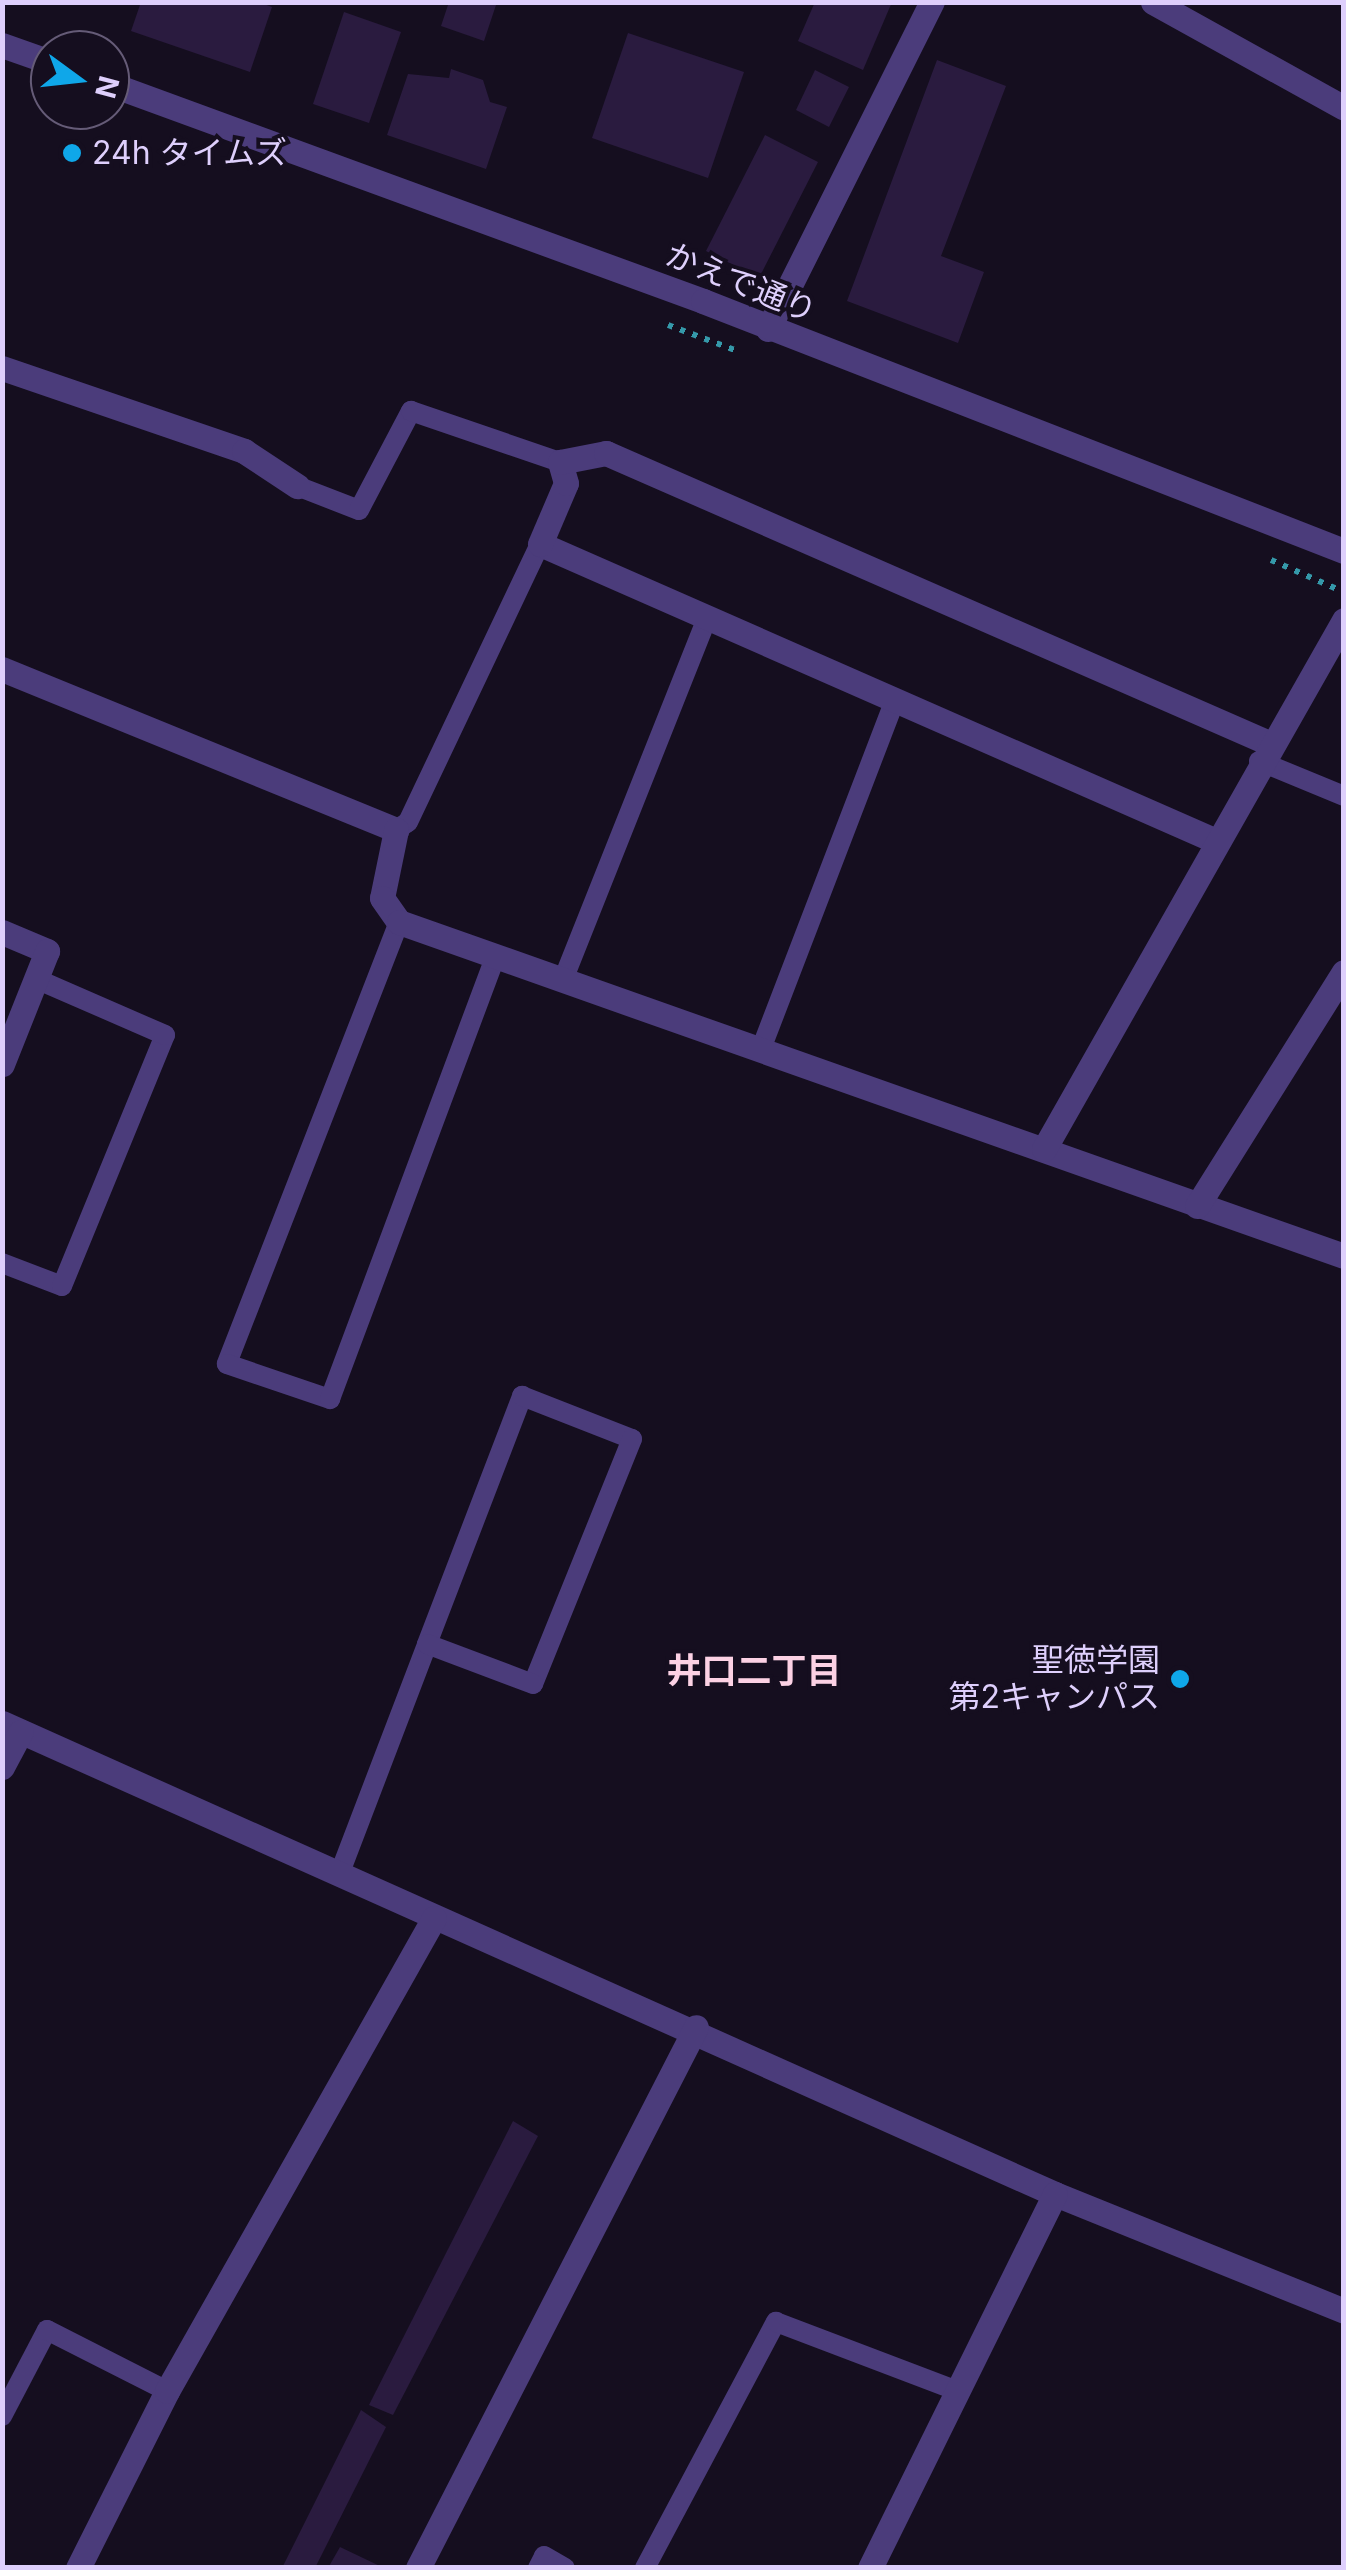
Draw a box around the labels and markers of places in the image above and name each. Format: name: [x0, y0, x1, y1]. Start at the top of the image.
place label: 24h タイムズ: [92, 134, 288, 172]
marker: 24h タイムズ: [61, 142, 83, 164]
place label: 聖徳学園 第2キャンパス: [948, 1642, 1160, 1717]
marker: 聖徳学園 第2キャンパス: [1169, 1668, 1191, 1690]

